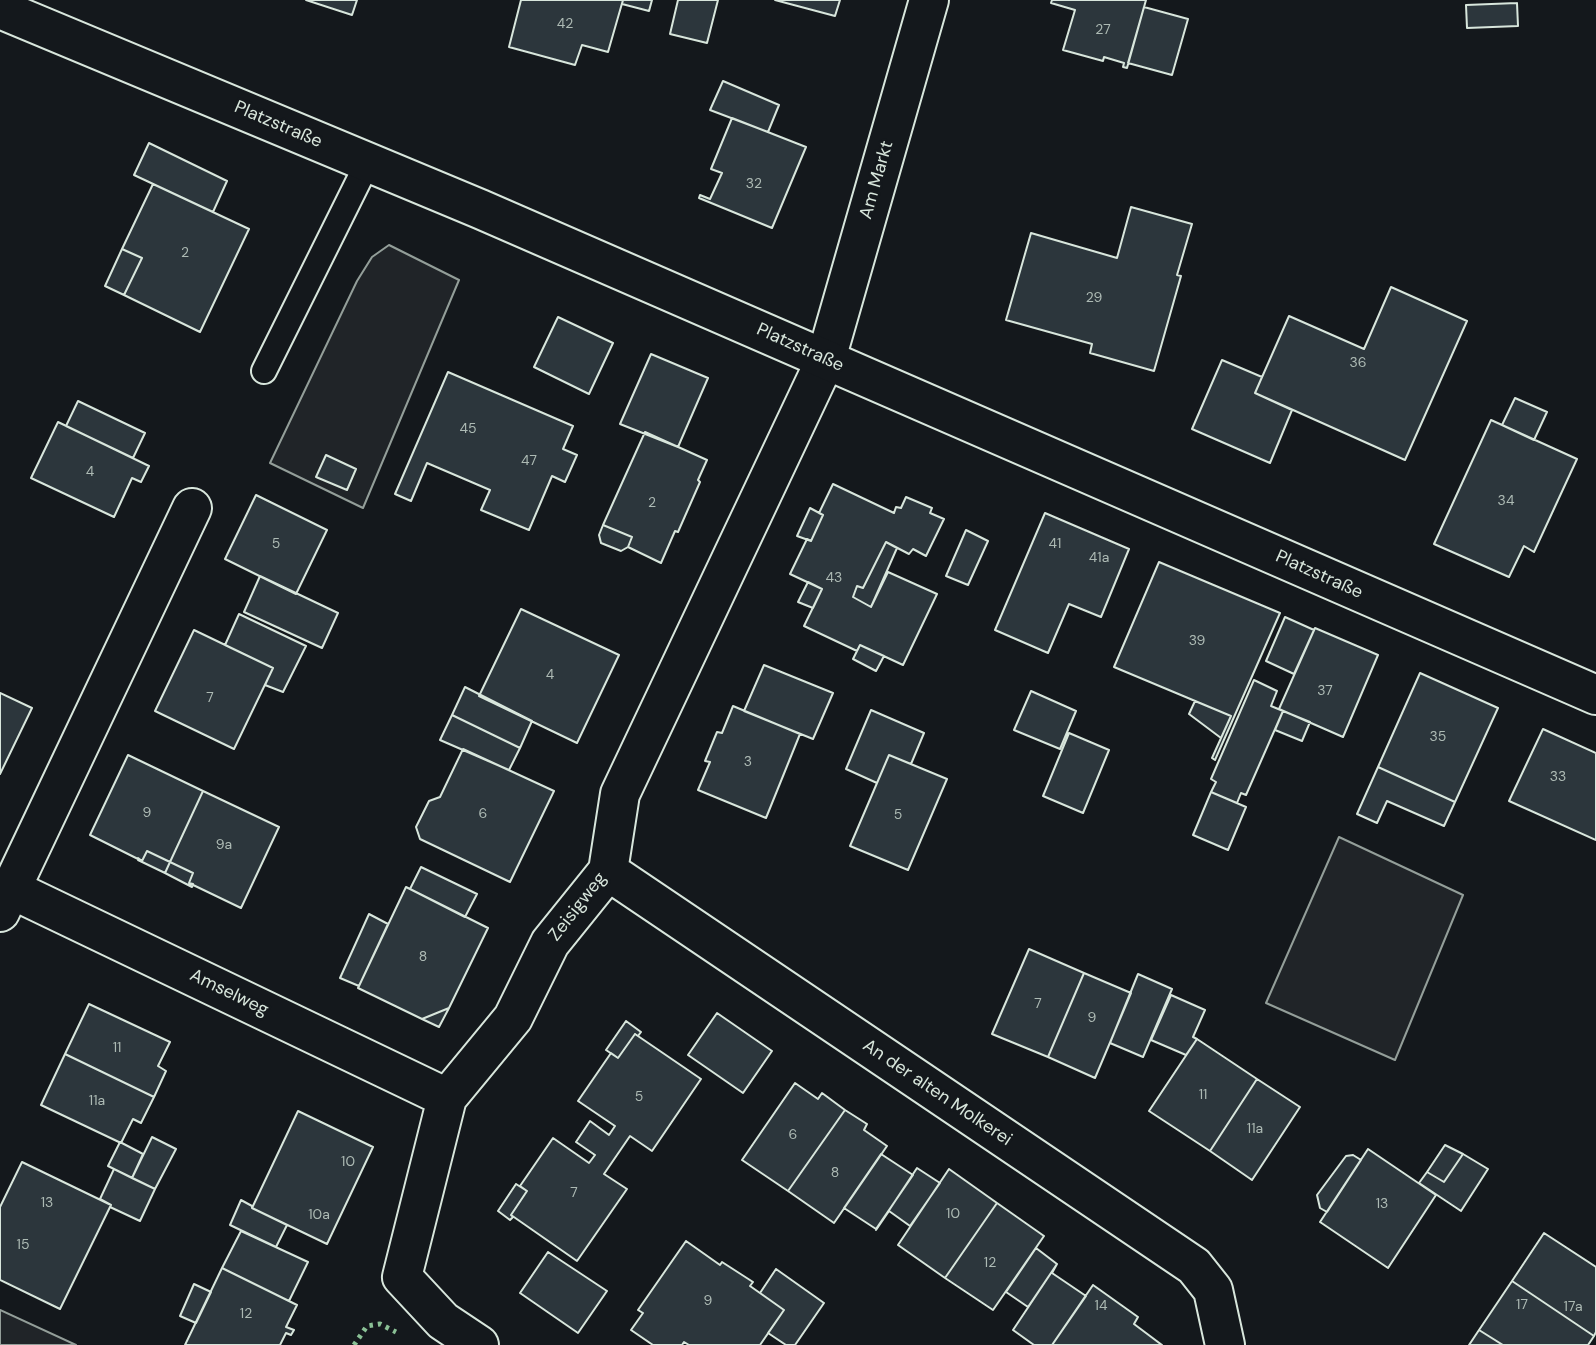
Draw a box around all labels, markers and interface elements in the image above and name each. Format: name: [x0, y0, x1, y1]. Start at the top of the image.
house number: 42: [557, 16, 573, 32]
house number: 27: [1095, 22, 1111, 38]
street label: Platzstraße: [231, 97, 325, 153]
street label: Am Markt: [856, 138, 898, 222]
house number: 32: [746, 176, 762, 192]
house number: 2: [181, 245, 189, 261]
house number: 29: [1086, 290, 1102, 306]
street label: Platzstraße: [753, 319, 847, 377]
house number: 36: [1349, 355, 1367, 371]
house number: 45: [459, 421, 477, 437]
house number: 47: [521, 453, 537, 469]
house number: 4: [86, 464, 94, 480]
house number: 34: [1498, 493, 1514, 509]
house number: 2: [648, 495, 656, 511]
house number: 5: [272, 536, 280, 552]
house number: 41: [1049, 536, 1061, 552]
street label: Platzstraße: [1272, 546, 1366, 604]
house number: 41a: [1089, 550, 1109, 566]
house number: 43: [826, 570, 842, 586]
house number: 39: [1189, 633, 1205, 649]
house number: 4: [546, 667, 554, 683]
house number: 37: [1317, 683, 1333, 699]
house number: 7: [206, 690, 214, 706]
house number: 35: [1430, 729, 1446, 745]
house number: 3: [744, 754, 752, 770]
house number: 33: [1550, 769, 1566, 785]
house number: 9: [143, 805, 151, 821]
house number: 6: [479, 806, 487, 822]
house number: 5: [894, 807, 902, 823]
house number: 9a: [216, 837, 232, 853]
street label: Zeisigweg: [544, 868, 612, 946]
house number: 8: [419, 949, 427, 965]
street label: Amselweg: [186, 965, 272, 1021]
house number: 7: [1034, 996, 1042, 1012]
house number: 9: [1088, 1010, 1096, 1026]
street label: An der alten Molkerei: [858, 1035, 1016, 1151]
house number: 11: [113, 1040, 121, 1056]
house number: 11: [1199, 1087, 1207, 1103]
house number: 5: [635, 1089, 643, 1105]
house number: 11a: [89, 1093, 105, 1109]
house number: 11a: [1247, 1121, 1263, 1137]
house number: 6: [789, 1127, 797, 1143]
house number: 10: [341, 1154, 355, 1170]
house number: 8: [831, 1165, 839, 1181]
house number: 7: [570, 1185, 578, 1201]
house number: 13: [41, 1195, 53, 1211]
house number: 13: [1376, 1196, 1388, 1212]
house number: 10: [946, 1206, 960, 1222]
house number: 10a: [308, 1207, 330, 1223]
house number: 15: [17, 1237, 29, 1253]
house number: 12: [984, 1255, 996, 1271]
house number: 9: [704, 1293, 712, 1309]
house number: 17: [1516, 1297, 1528, 1313]
house number: 14: [1095, 1298, 1107, 1314]
house number: 17a: [1564, 1299, 1582, 1315]
house number: 12: [240, 1306, 252, 1322]

